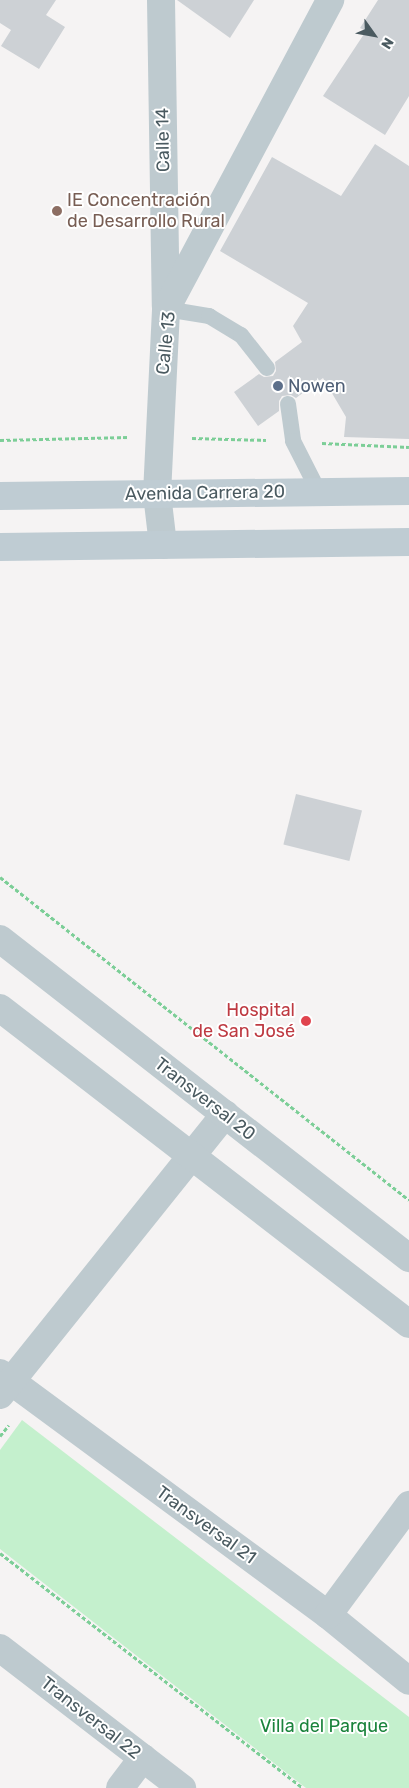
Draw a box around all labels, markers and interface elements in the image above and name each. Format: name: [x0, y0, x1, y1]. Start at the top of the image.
north arrow: [349, 10, 399, 60]
text: N: [377, 34, 397, 52]
street label: Calle 14: [152, 108, 174, 172]
place label: IE Concentración de Desarrollo Rural: [67, 190, 225, 232]
marker: IE Concentración de Desarrollo Rural: [51, 205, 63, 217]
street label: Calle 13: [152, 310, 180, 376]
place label: Nowen: [288, 375, 346, 397]
marker: Nowen: [272, 380, 284, 392]
street label: Avenida Carrera 20: [125, 481, 285, 505]
place label: Hospital de San José: [192, 1000, 295, 1042]
marker: Hospital de San José: [299, 1014, 313, 1028]
street label: Transversal 20: [150, 1053, 260, 1145]
street label: Transversal 21: [152, 1482, 260, 1568]
street label: Transversal 22: [37, 1672, 145, 1764]
park label: Villa del Parque: [260, 1715, 388, 1737]

